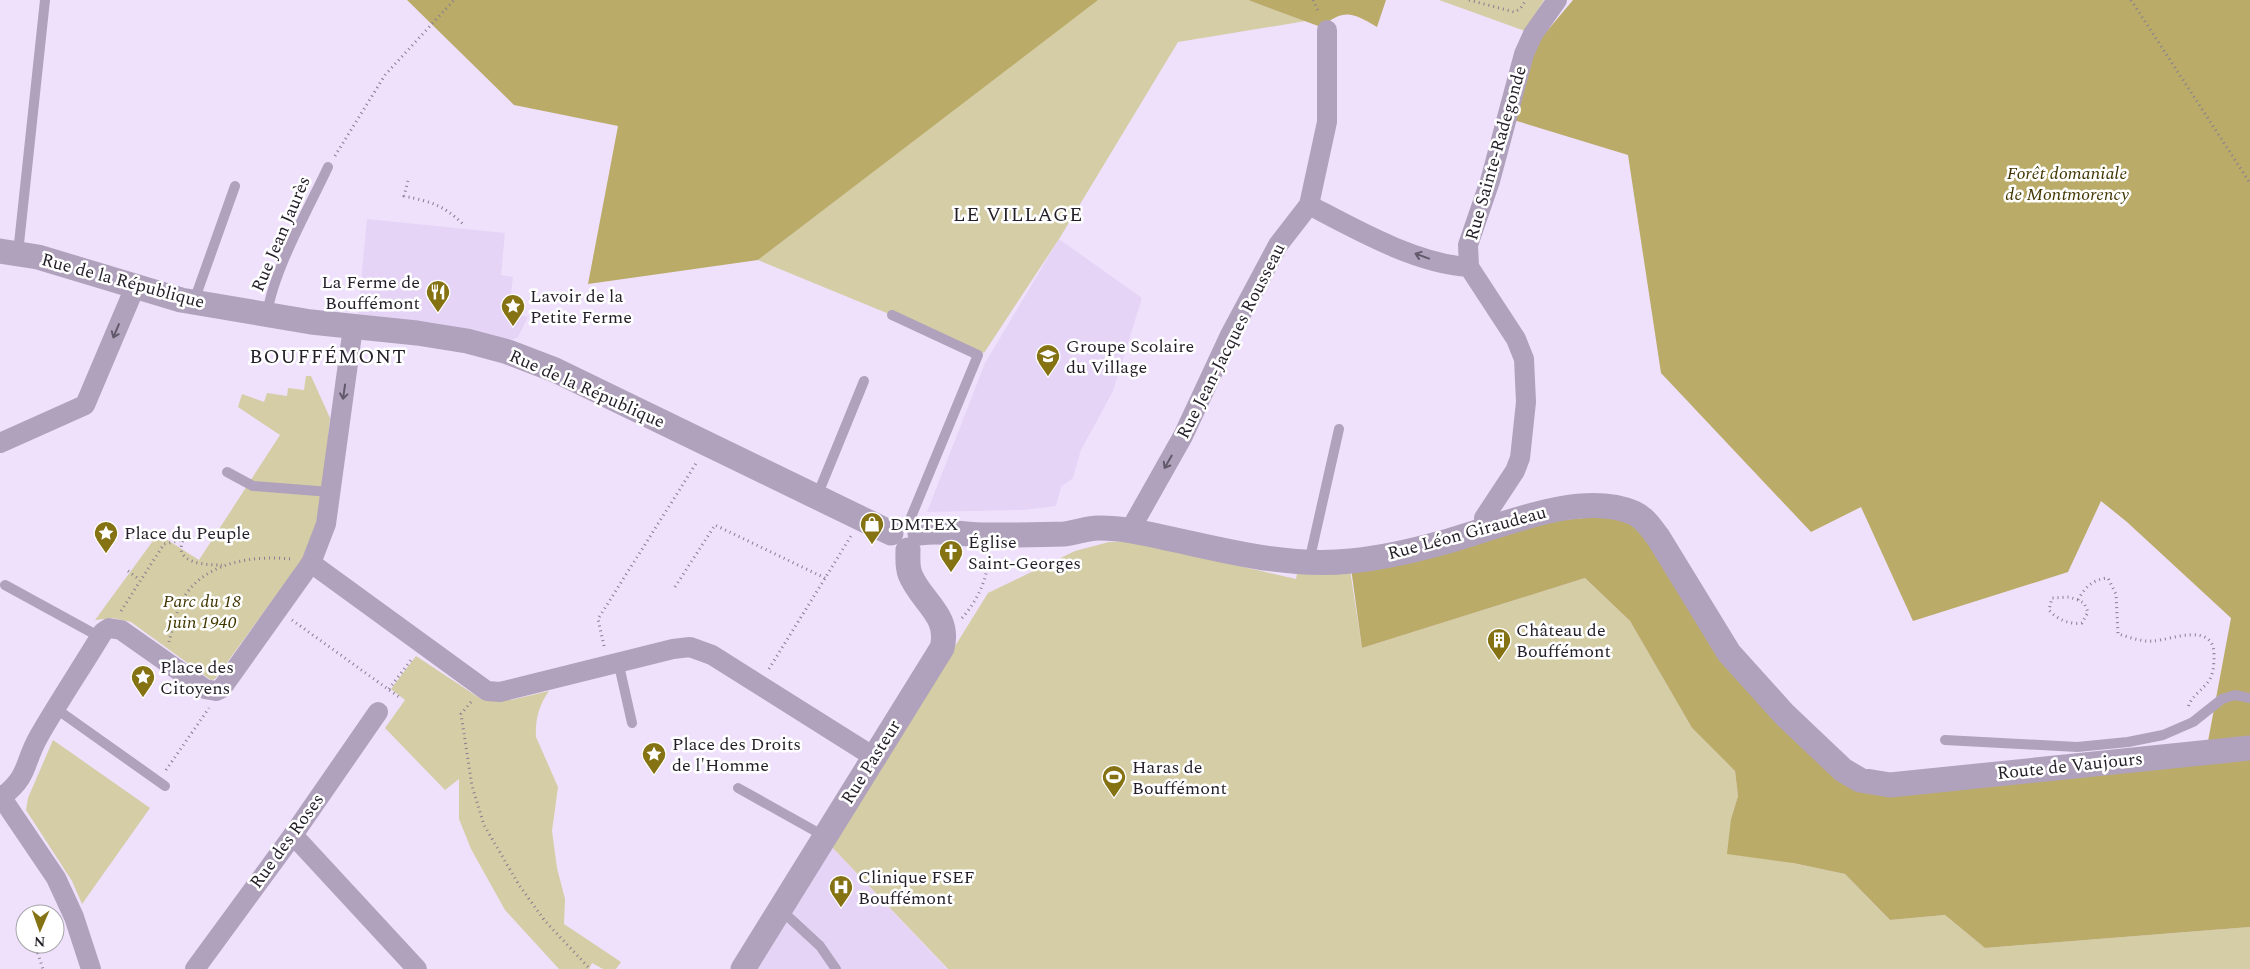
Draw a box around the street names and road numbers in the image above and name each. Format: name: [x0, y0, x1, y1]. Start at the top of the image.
street label: Rue Sainte-Radegonde: [1458, 63, 1534, 243]
street label: Rue Jean Jaurès: [244, 172, 318, 296]
street label: Rue Jean-Jacques Rousseau: [1170, 238, 1292, 444]
street label: Rue de la République: [38, 246, 208, 316]
street label: Rue de la République: [505, 343, 669, 435]
street label: Rue Léon Giraudeau: [1385, 499, 1549, 567]
street label: Rue Pasteur: [834, 715, 908, 809]
street label: Route de Vaujours: [1996, 745, 2144, 787]
street label: Rue des Roses: [243, 788, 331, 894]

